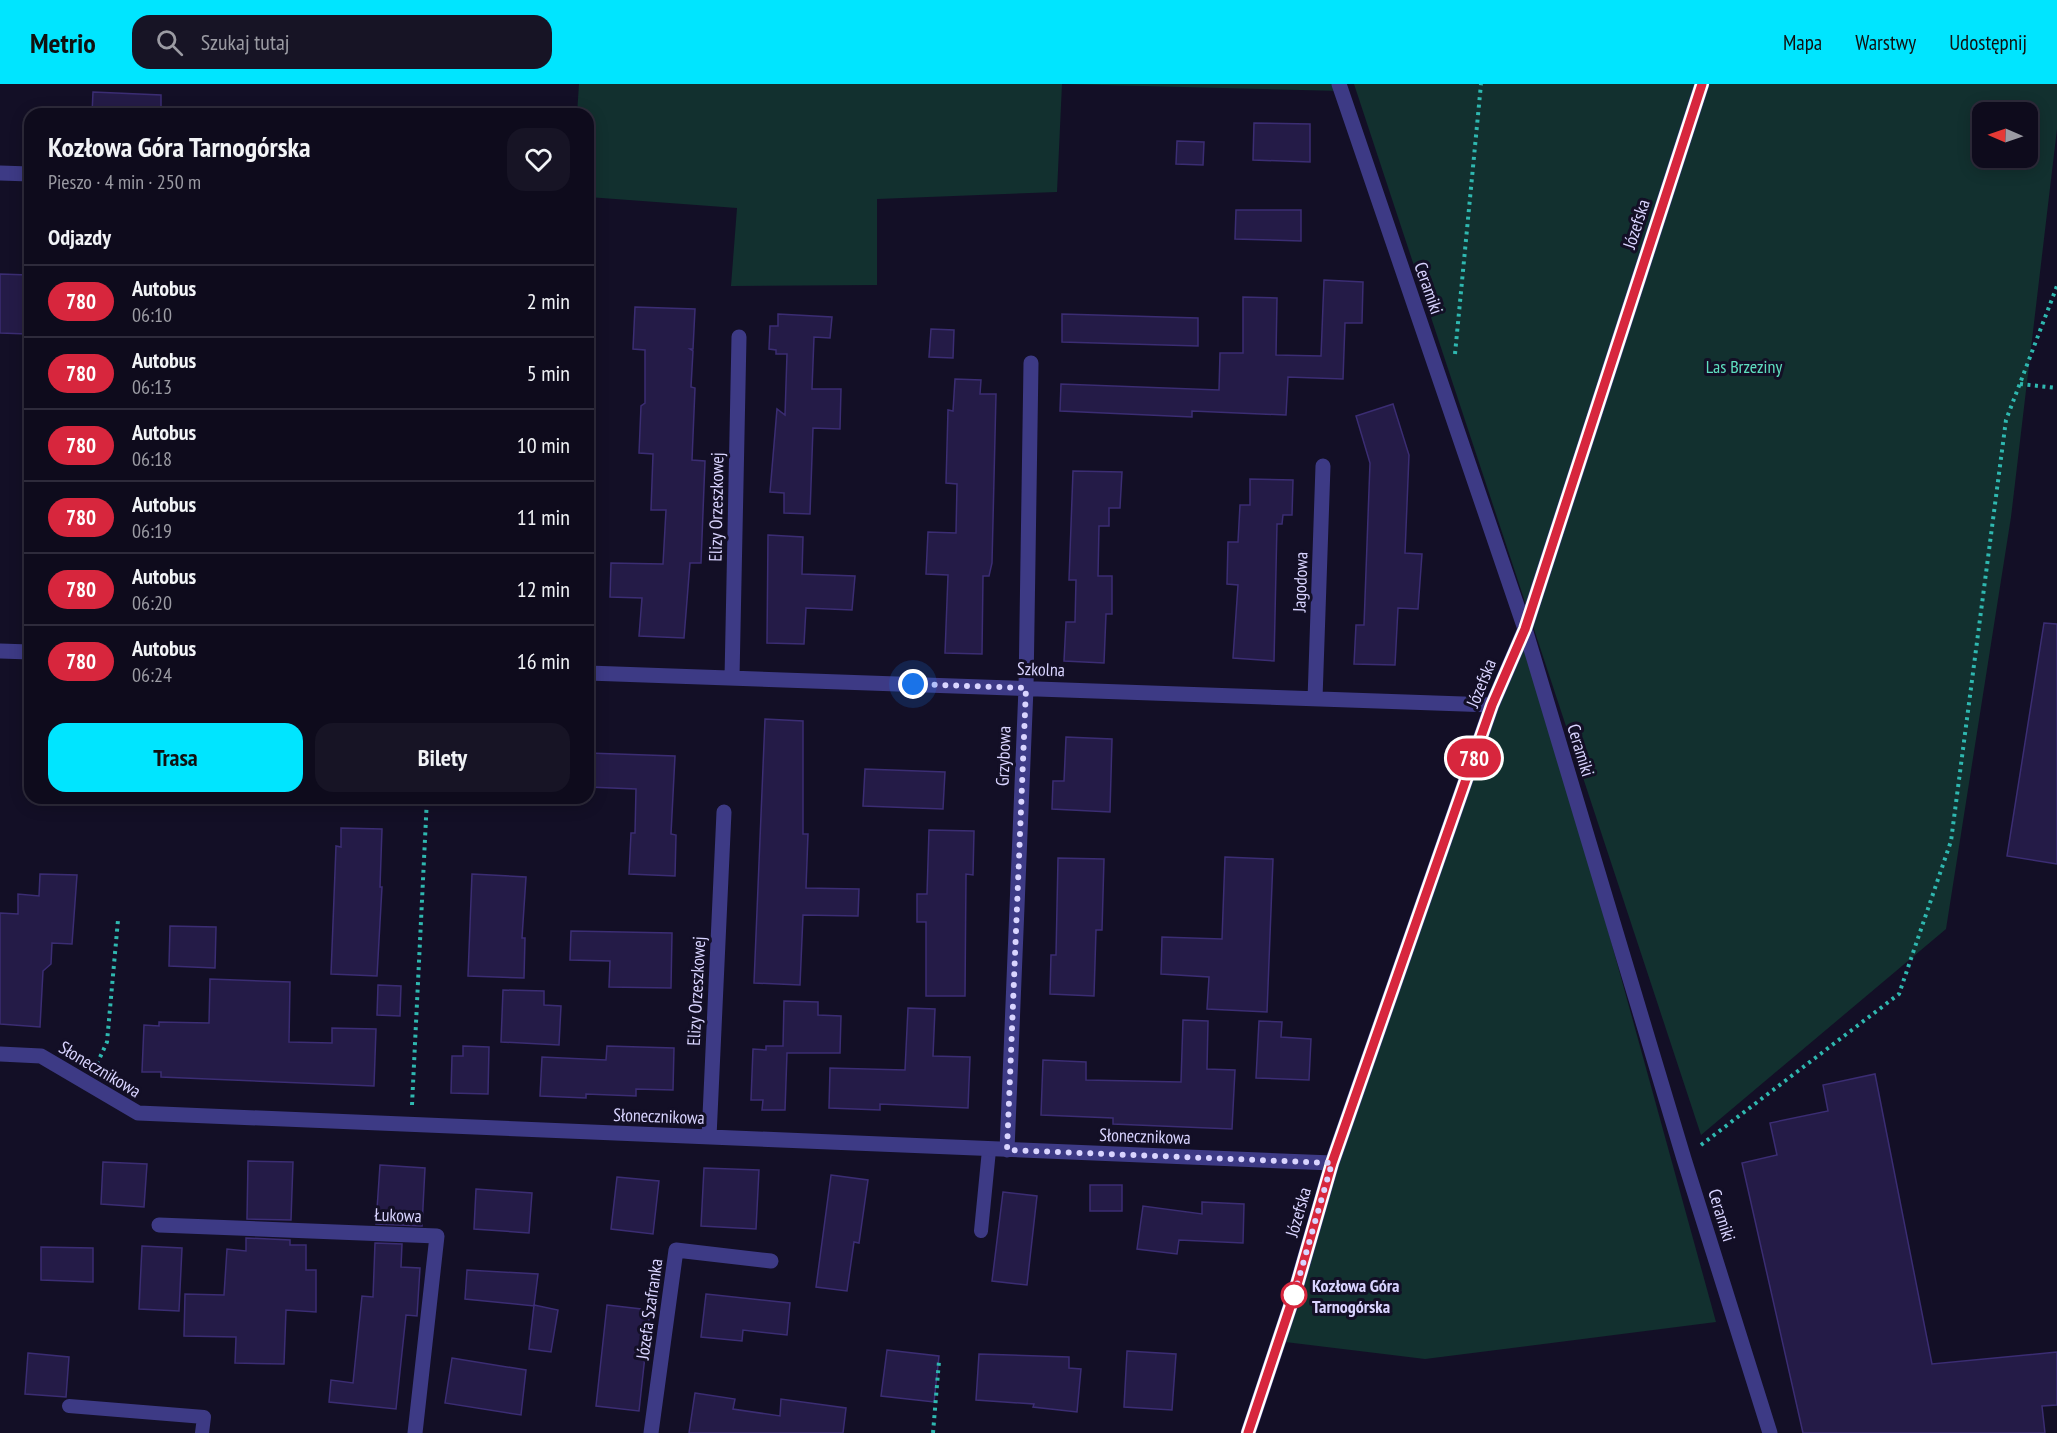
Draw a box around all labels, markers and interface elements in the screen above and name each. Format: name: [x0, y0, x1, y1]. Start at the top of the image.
search box: [132, 15, 552, 69]
text: Metrio: [30, 24, 96, 61]
icon: search: [153, 26, 186, 59]
text: Szukaj tutaj: [201, 28, 290, 56]
text: Mapa: [1783, 29, 1822, 56]
text: Warstwy: [1855, 29, 1916, 56]
text: Udostępnij: [1949, 29, 2027, 56]
north arrow: [1972, 102, 2038, 168]
map controls: [1972, 102, 2038, 168]
text: Kozłowa Góra Tarnogórska: [48, 128, 311, 165]
button: heart: [507, 128, 570, 191]
text: Pieszo · 4 min · 250 m: [48, 169, 201, 195]
street label: Józefska: [1617, 196, 1655, 253]
text: Odjazdy: [48, 223, 111, 251]
street label: Ceramiki: [1409, 259, 1449, 317]
text: Autobus: [132, 274, 196, 302]
text: 2 min: [527, 287, 570, 315]
text: 780: [66, 288, 96, 315]
text: 06:10: [132, 302, 172, 328]
text: Autobus: [132, 346, 196, 374]
park label: Las Brzeziny: [1706, 355, 1782, 378]
text: 5 min: [527, 359, 570, 387]
text: 780: [66, 360, 96, 387]
text: 06:13: [132, 374, 172, 400]
text: Autobus: [132, 418, 196, 446]
text: 10 min: [517, 431, 570, 459]
text: 780: [66, 432, 96, 459]
text: 06:18: [132, 446, 172, 472]
street label: Elizy Orzeszkowej: [704, 452, 728, 562]
text: Autobus: [132, 490, 196, 518]
text: 11 min: [517, 503, 570, 531]
text: 780: [66, 504, 96, 531]
text: 06:19: [132, 518, 172, 544]
street label: Jagodowa: [1287, 551, 1313, 614]
text: Autobus: [132, 562, 196, 590]
text: 12 min: [517, 575, 570, 603]
text: 780: [66, 576, 96, 603]
text: 06:20: [132, 590, 172, 616]
text: Autobus: [132, 634, 196, 662]
text: 16 min: [517, 647, 570, 675]
text: 780: [66, 648, 96, 675]
street label: Józefska: [1461, 655, 1501, 712]
street label: Szkolna: [1017, 657, 1065, 681]
text: 06:24: [132, 662, 172, 688]
your location: [898, 669, 928, 699]
street label: Ceramiki: [1562, 721, 1600, 779]
button: Trasa: [48, 723, 303, 792]
button: Bilety: [315, 723, 570, 792]
street label: Grzybowa: [990, 726, 1016, 786]
line badge: 780: [1440, 738, 1508, 778]
text: 780: [1459, 745, 1489, 772]
street label: Elizy Orzeszkowej: [682, 936, 710, 1046]
street label: Słonecznikowa: [55, 1036, 145, 1102]
street label: Słonecznikowa: [613, 1103, 705, 1129]
street label: Słonecznikowa: [1099, 1123, 1191, 1149]
street label: Józefska: [1280, 1185, 1316, 1240]
street label: Ceramiki: [1703, 1186, 1741, 1244]
street label: Łukowa: [374, 1203, 422, 1227]
street label: Józefa Szafranka: [630, 1257, 667, 1362]
place label: Kozłowa Góra Tarnogórska: [1312, 1274, 1399, 1318]
marker: Kozłowa Góra Tarnogórska: [1281, 1282, 1307, 1308]

